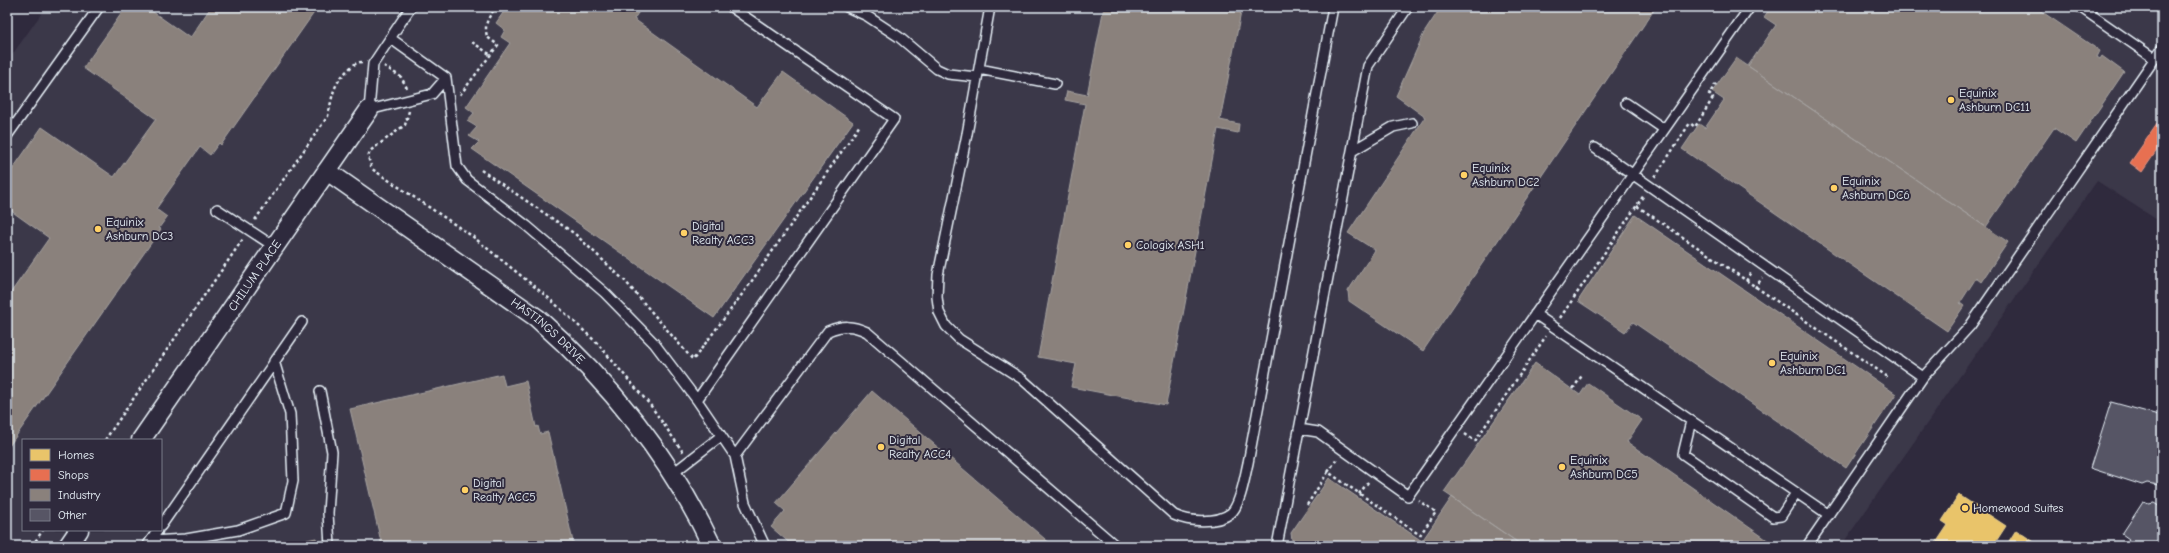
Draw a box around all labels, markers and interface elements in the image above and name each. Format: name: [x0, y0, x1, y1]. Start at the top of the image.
place label: Equinix Ashburn DC11: [1959, 86, 2030, 114]
marker: Equinix Ashburn DC11: [1946, 95, 1956, 105]
place label: Equinix Ashburn DC2: [1472, 161, 1540, 189]
marker: Equinix Ashburn DC2: [1459, 170, 1469, 180]
place label: Equinix Ashburn DC6: [1842, 174, 1910, 202]
marker: Equinix Ashburn DC6: [1829, 183, 1839, 193]
place label: Equinix Ashburn DC3: [106, 215, 173, 243]
place label: Digital Realty ACC3: [692, 219, 754, 247]
marker: Equinix Ashburn DC3: [93, 224, 103, 234]
marker: Digital Realty ACC3: [679, 228, 689, 238]
street label: CHILUM PLACE: [225, 237, 284, 314]
place label: Cologix ASH1: [1136, 238, 1205, 252]
marker: Cologix ASH1: [1123, 240, 1133, 250]
street label: HASTINGS DRIVE: [508, 295, 588, 367]
place label: Equinix Ashburn DC1: [1780, 349, 1846, 377]
marker: Equinix Ashburn DC1: [1767, 358, 1777, 368]
place label: Digital Realty ACC4: [889, 433, 951, 461]
legend: [22, 439, 162, 531]
marker: Digital Realty ACC4: [876, 442, 886, 452]
text: Homes: [58, 448, 94, 462]
place label: Equinix Ashburn DC5: [1570, 453, 1638, 481]
marker: Equinix Ashburn DC5: [1557, 462, 1567, 472]
text: Shops: [58, 468, 89, 482]
place label: Digital Realty ACC5: [473, 476, 536, 504]
marker: Digital Realty ACC5: [460, 485, 470, 495]
text: Industry: [58, 488, 101, 502]
place label: Homewood Suites: [1973, 501, 2064, 515]
marker: Homewood Suites: [1960, 503, 1970, 513]
text: Other: [58, 508, 87, 522]

